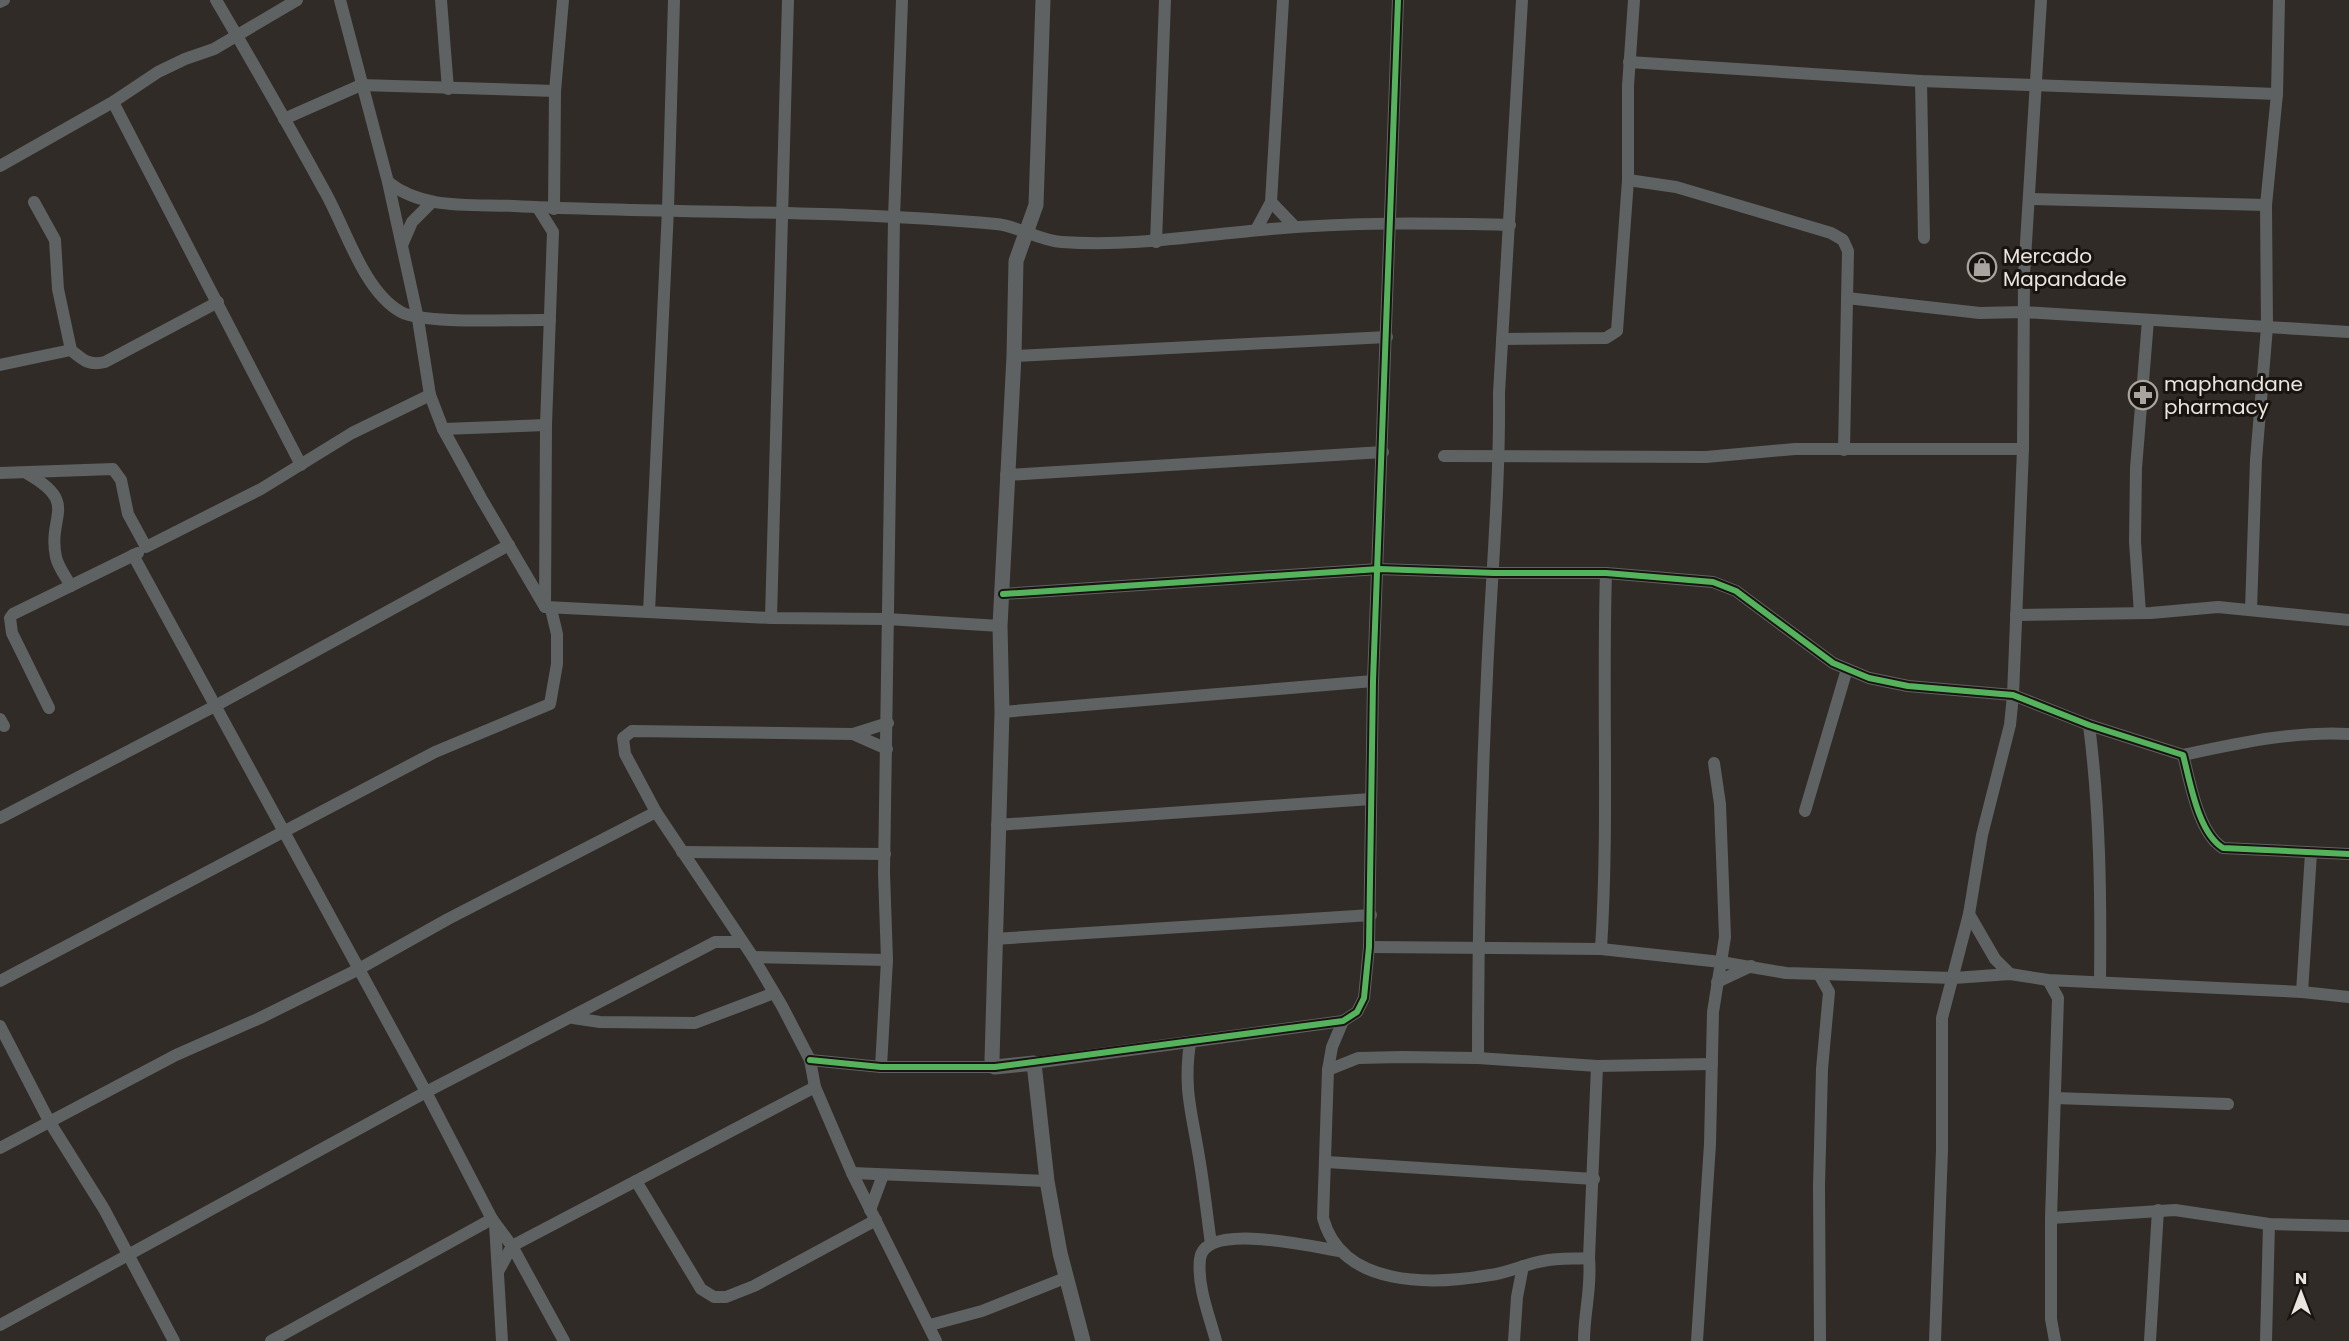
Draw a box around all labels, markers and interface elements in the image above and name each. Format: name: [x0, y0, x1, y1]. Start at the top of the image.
place label: Mercado Mapandade: [2003, 242, 2127, 293]
shop icon: Mercado Mapandade: [1966, 251, 1998, 283]
place label: maphandane pharmacy: [2164, 370, 2303, 421]
pharmacy icon: maphandane pharmacy: [2127, 379, 2159, 411]
north arrow: [2271, 1263, 2331, 1323]
text: N: [2295, 1267, 2307, 1290]

